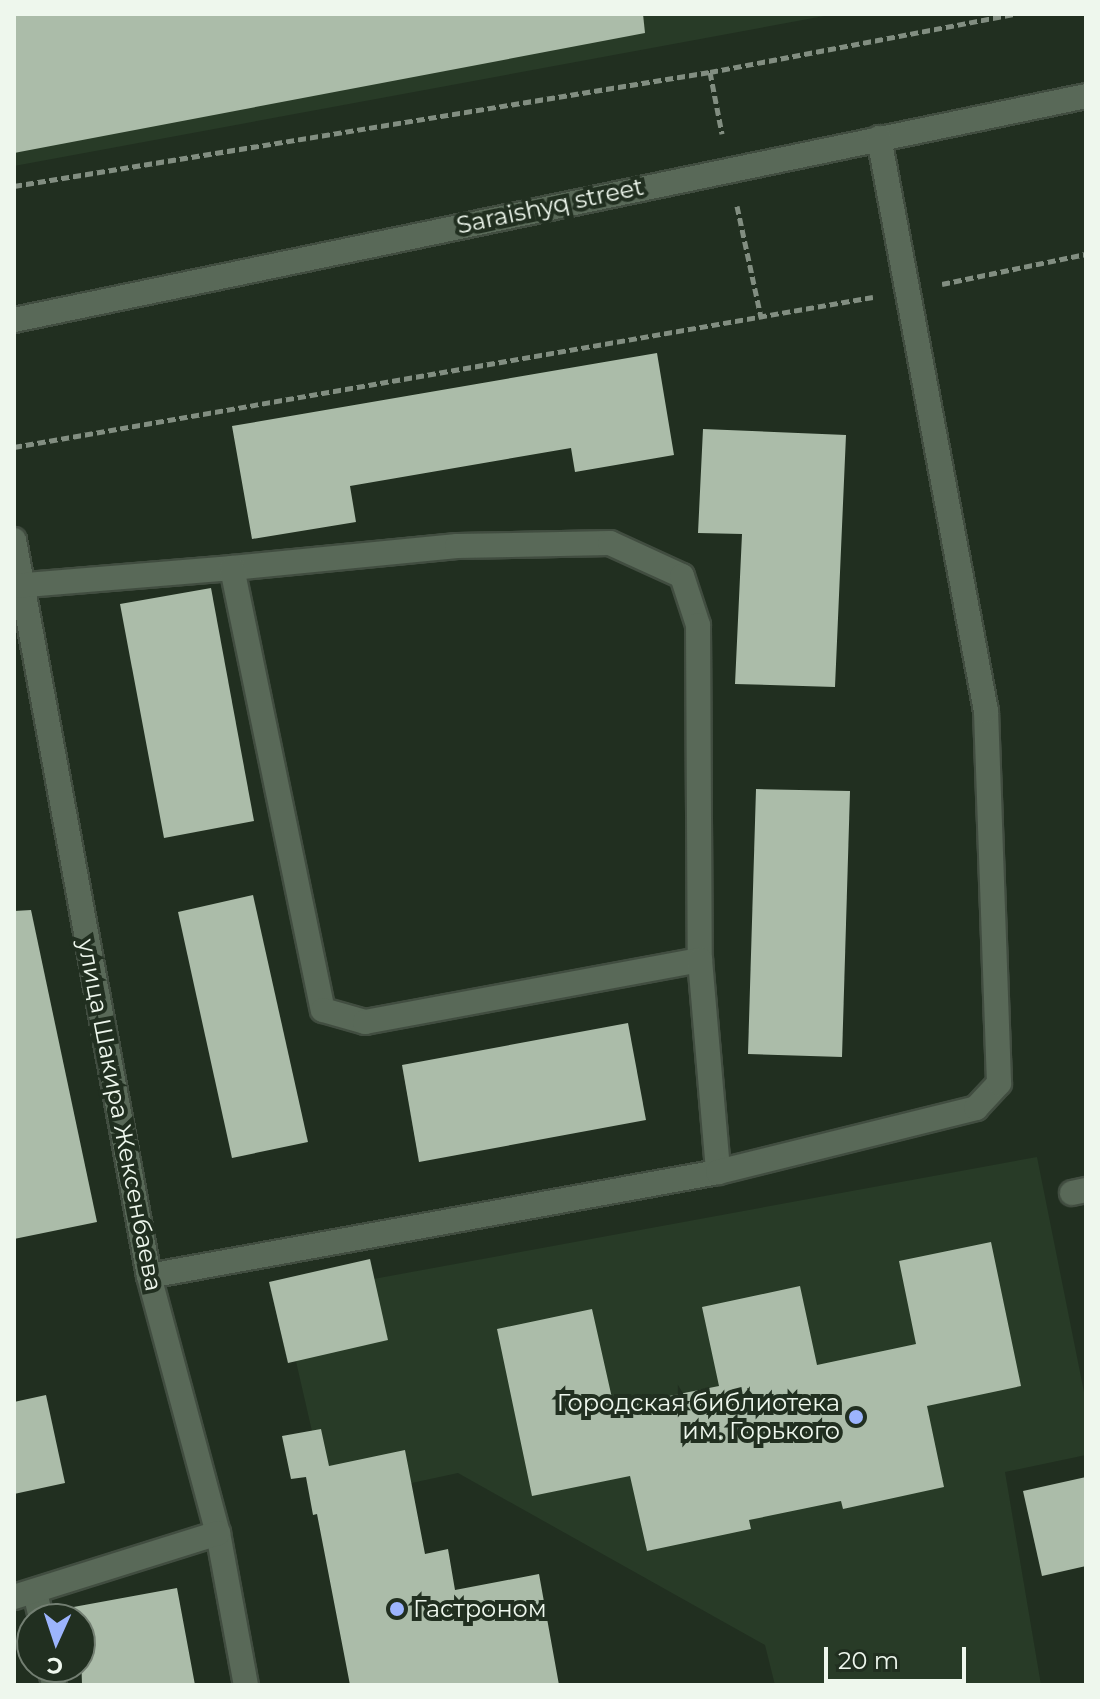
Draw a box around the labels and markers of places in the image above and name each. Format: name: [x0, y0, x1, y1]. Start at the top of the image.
place label: Городская библиотека им. Горького: [557, 1389, 840, 1445]
marker: Городская библиотека им. Горького: [847, 1408, 865, 1426]
place label: Гастроном: [413, 1595, 547, 1623]
marker: Гастроном: [388, 1600, 406, 1618]

